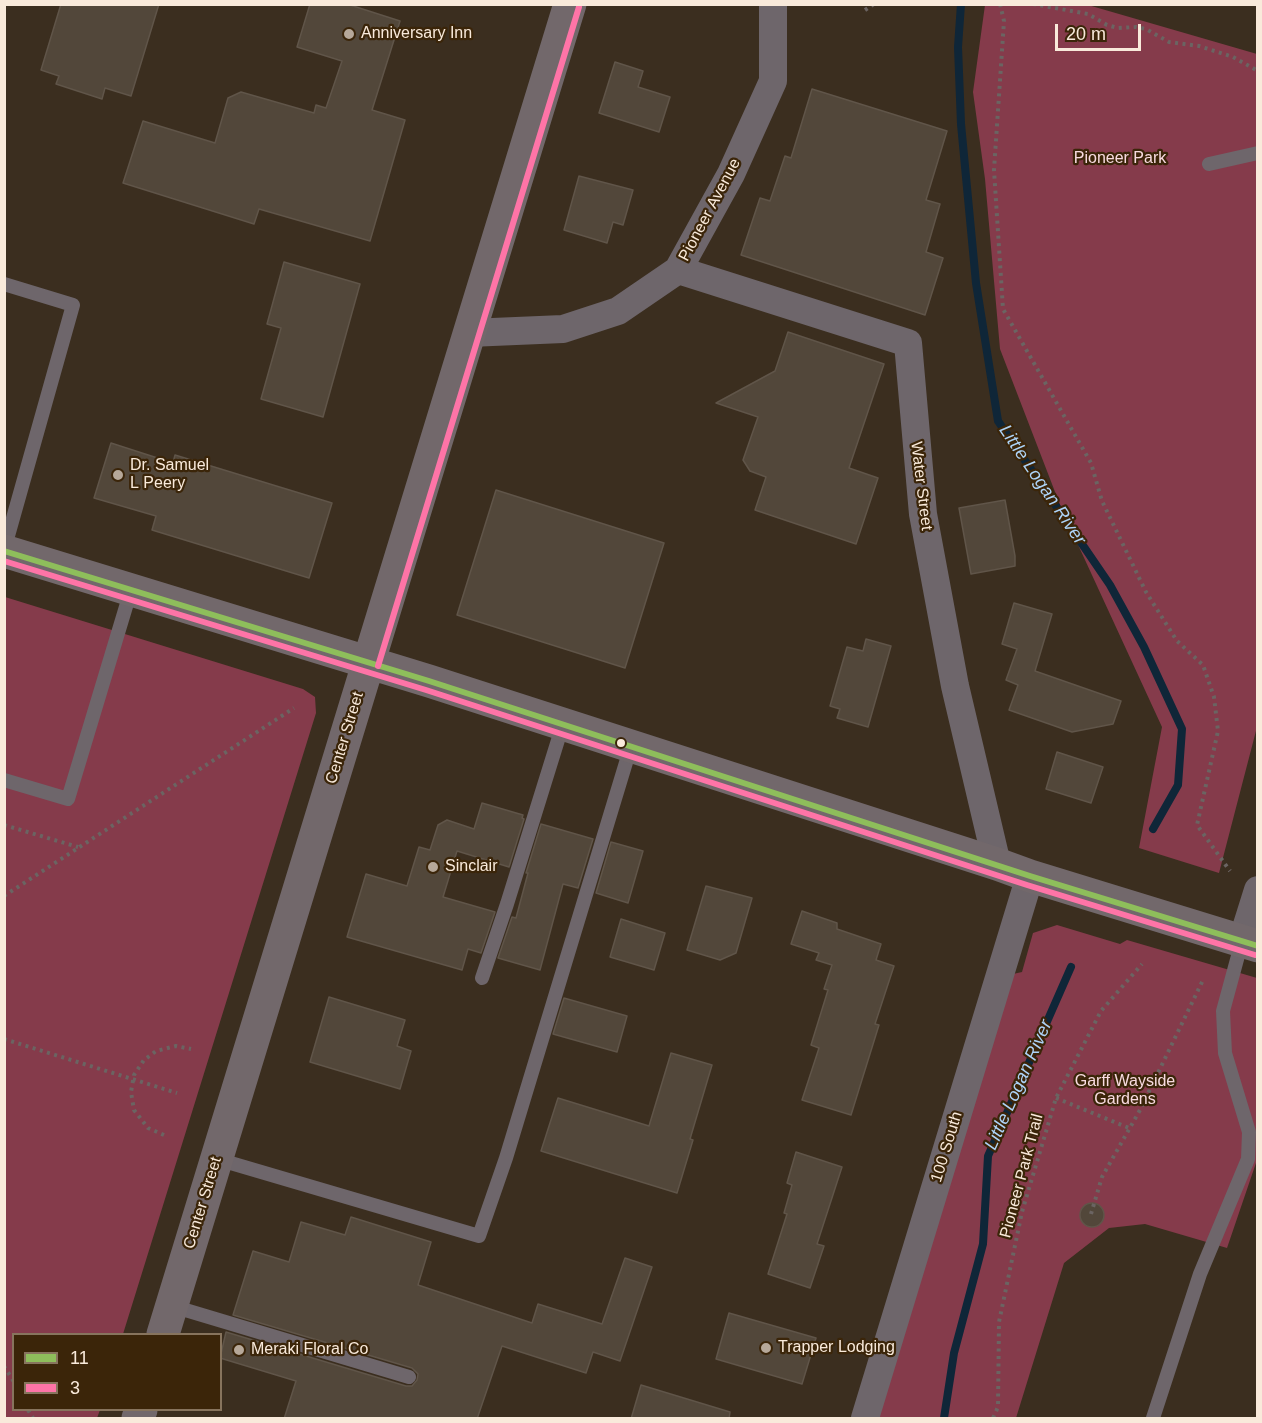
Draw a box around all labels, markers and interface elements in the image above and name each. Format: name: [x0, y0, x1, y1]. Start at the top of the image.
scale bar: [1058, 12, 1144, 50]
place label: Anniversary Inn: [361, 24, 472, 44]
text: 20 m: [1066, 24, 1106, 44]
marker: Anniversary Inn: [342, 27, 356, 41]
park label: Pioneer Park: [1074, 149, 1166, 169]
street label: Pioneer Avenue: [675, 155, 745, 265]
water label: Little Logan River: [994, 421, 1090, 549]
street label: Water Street: [906, 441, 936, 531]
place label: Dr. Samuel L Peery: [130, 456, 209, 494]
marker: Dr. Samuel L Peery: [111, 468, 125, 482]
street label: Center Street: [322, 690, 368, 786]
unlabelled marker: [615, 737, 627, 749]
place label: Sinclair: [445, 857, 497, 877]
marker: Sinclair: [426, 860, 440, 874]
water label: Little Logan River: [981, 1017, 1057, 1153]
park label: Garff Wayside Gardens: [1075, 1072, 1175, 1110]
street label: 100 South: [927, 1109, 967, 1185]
street label: Pioneer Park Trail: [996, 1112, 1048, 1240]
street label: Center Street: [180, 1155, 226, 1251]
legend: [12, 1333, 222, 1411]
place label: Trapper Lodging: [778, 1338, 895, 1358]
place label: Meraki Floral Co: [251, 1340, 368, 1360]
marker: Trapper Lodging: [759, 1341, 773, 1355]
marker: Meraki Floral Co: [232, 1343, 246, 1357]
text: 11: [70, 1348, 89, 1368]
text: 3: [70, 1378, 80, 1398]

